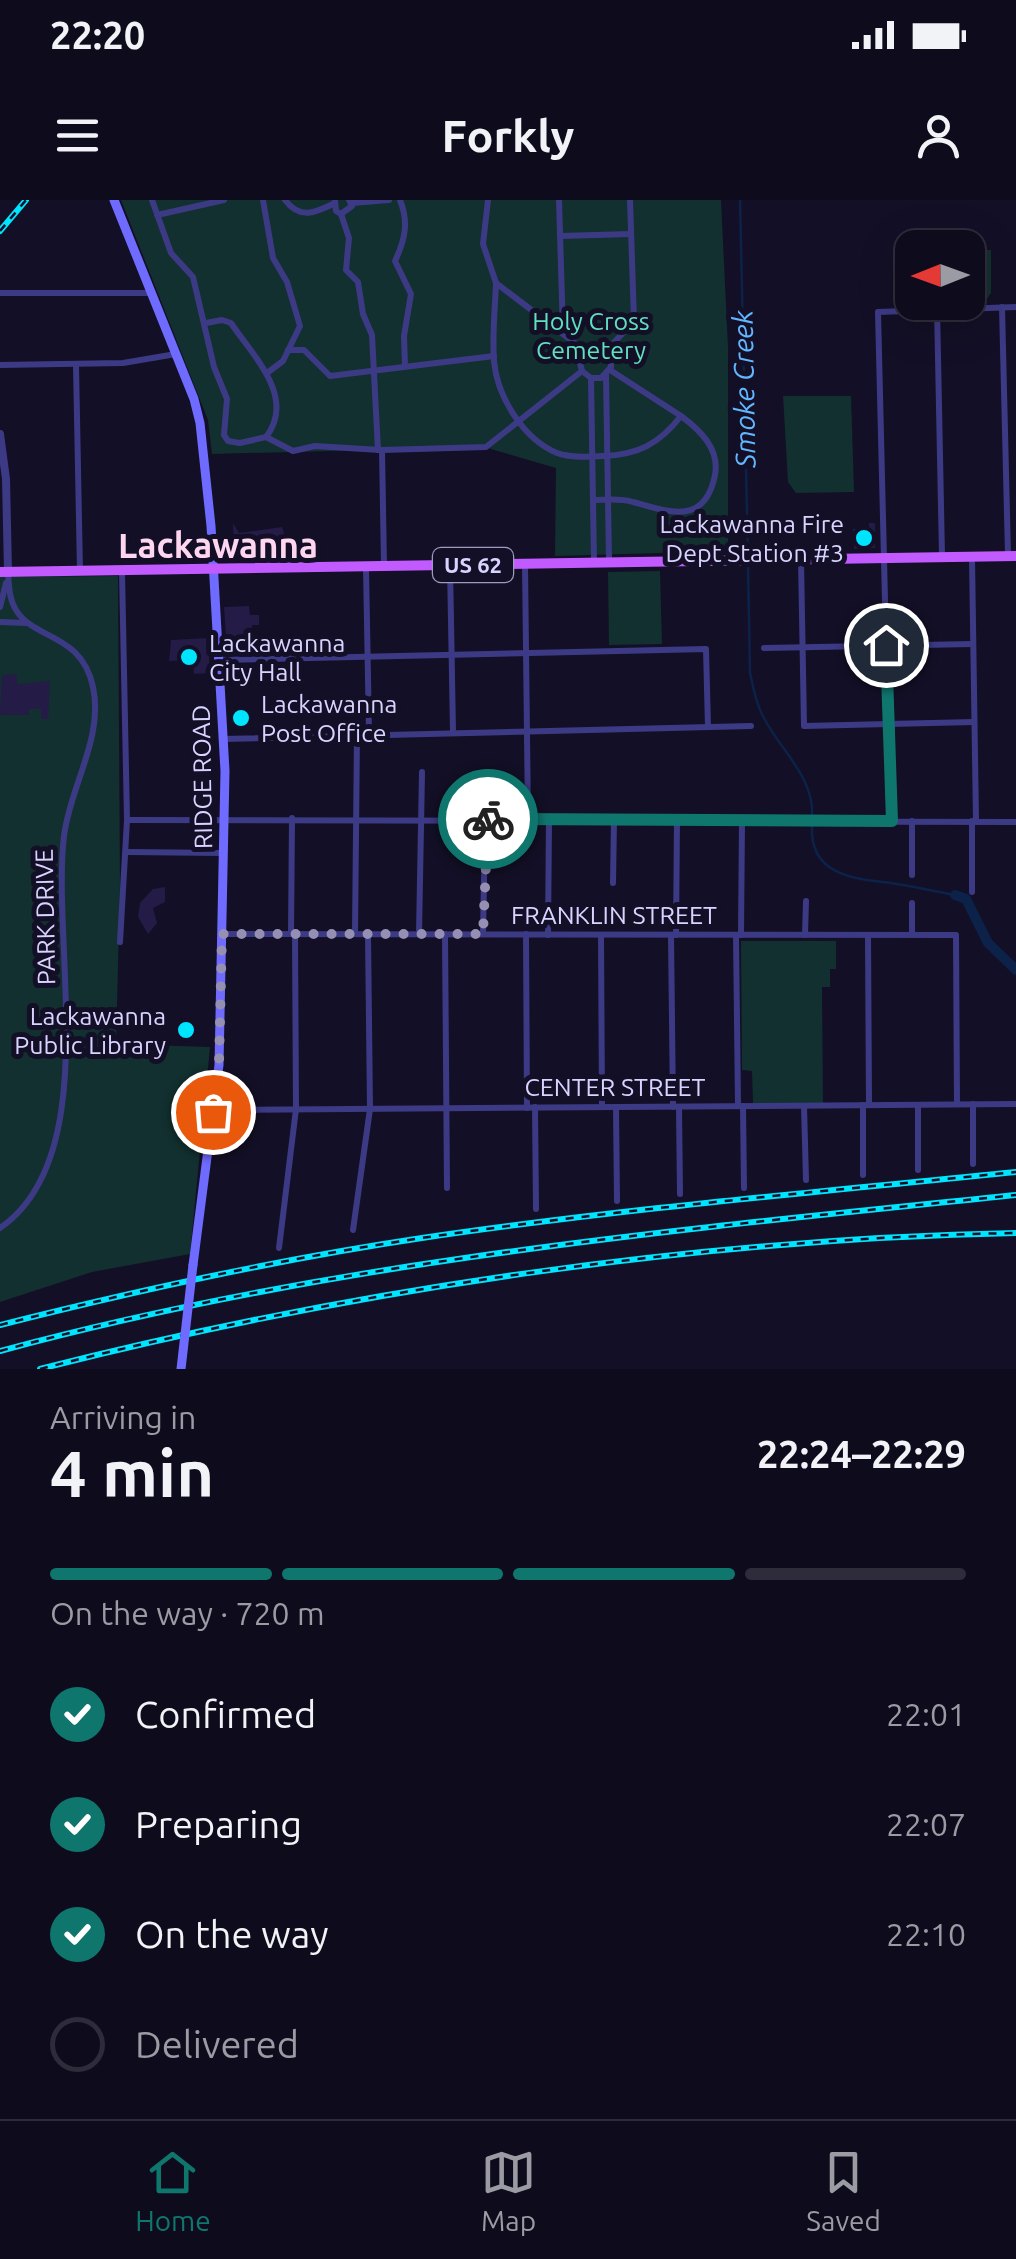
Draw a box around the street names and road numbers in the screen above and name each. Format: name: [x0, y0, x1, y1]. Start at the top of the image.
road number: US 62: [433, 548, 513, 582]
street label: RIDGE ROAD: [187, 704, 217, 850]
street label: PARK DRIVE: [30, 849, 60, 985]
street label: FRANKLIN STREET: [511, 901, 717, 929]
street label: CENTER STREET: [525, 1073, 706, 1101]

